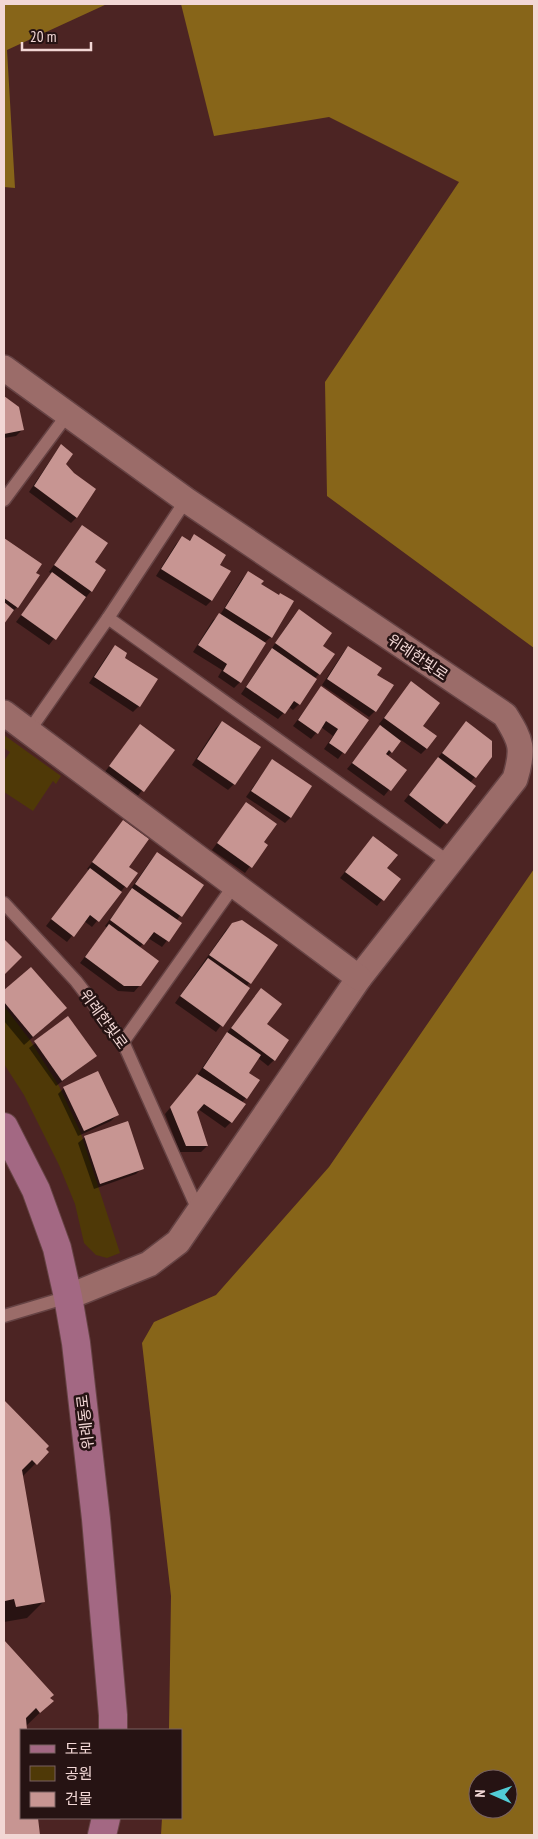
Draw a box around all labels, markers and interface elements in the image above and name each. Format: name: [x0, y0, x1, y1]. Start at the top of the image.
scale bar: [22, 20, 91, 52]
text: 20 m: [30, 27, 56, 46]
street label: 위례한빛로: [384, 630, 452, 684]
street label: 위례한빛로: [76, 985, 132, 1053]
street label: 위례동로: [72, 1393, 98, 1451]
legend: [20, 1729, 182, 1819]
text: 도로: [65, 1739, 93, 1758]
text: 공원: [65, 1764, 93, 1783]
north arrow: [468, 1769, 518, 1819]
text: 건물: [65, 1789, 93, 1808]
text: N: [471, 1789, 489, 1798]

